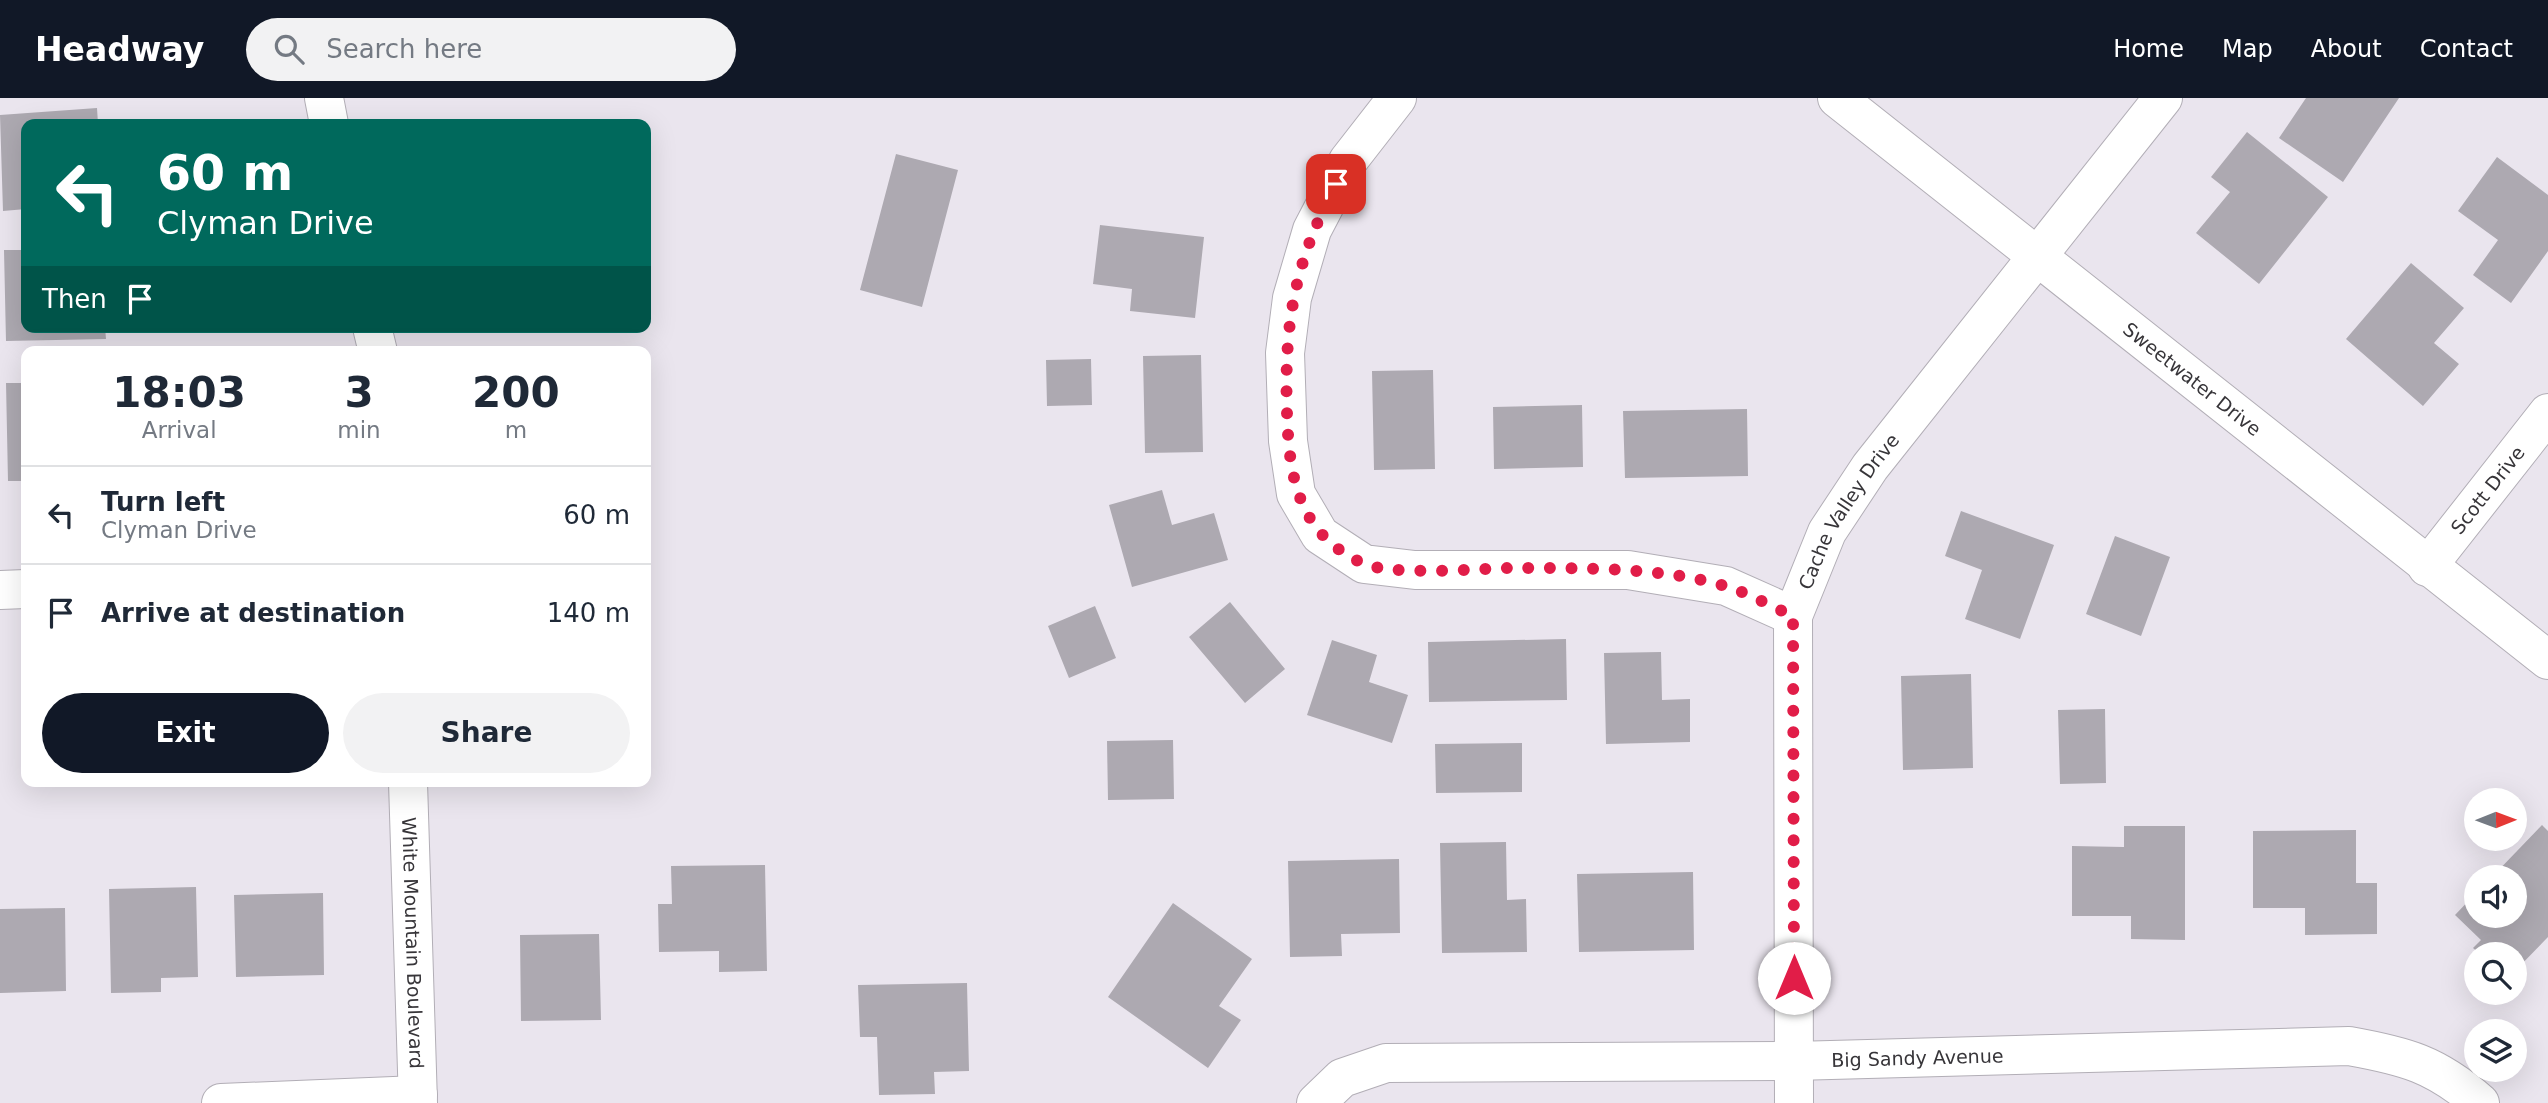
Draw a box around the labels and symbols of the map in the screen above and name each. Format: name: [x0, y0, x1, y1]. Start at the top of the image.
pin: [1306, 154, 1366, 214]
street label: Sweetwater Drive: [2119, 318, 2266, 440]
street label: Cache Valley Drive: [1794, 429, 1903, 593]
street label: Scott Drive: [2446, 442, 2529, 538]
north arrow: [2464, 788, 2527, 850]
street label: White Mountain Boulevard: [398, 817, 428, 1069]
position arrow: [1757, 941, 1831, 1015]
street label: Big Sandy Avenue: [1831, 1044, 2004, 1071]

